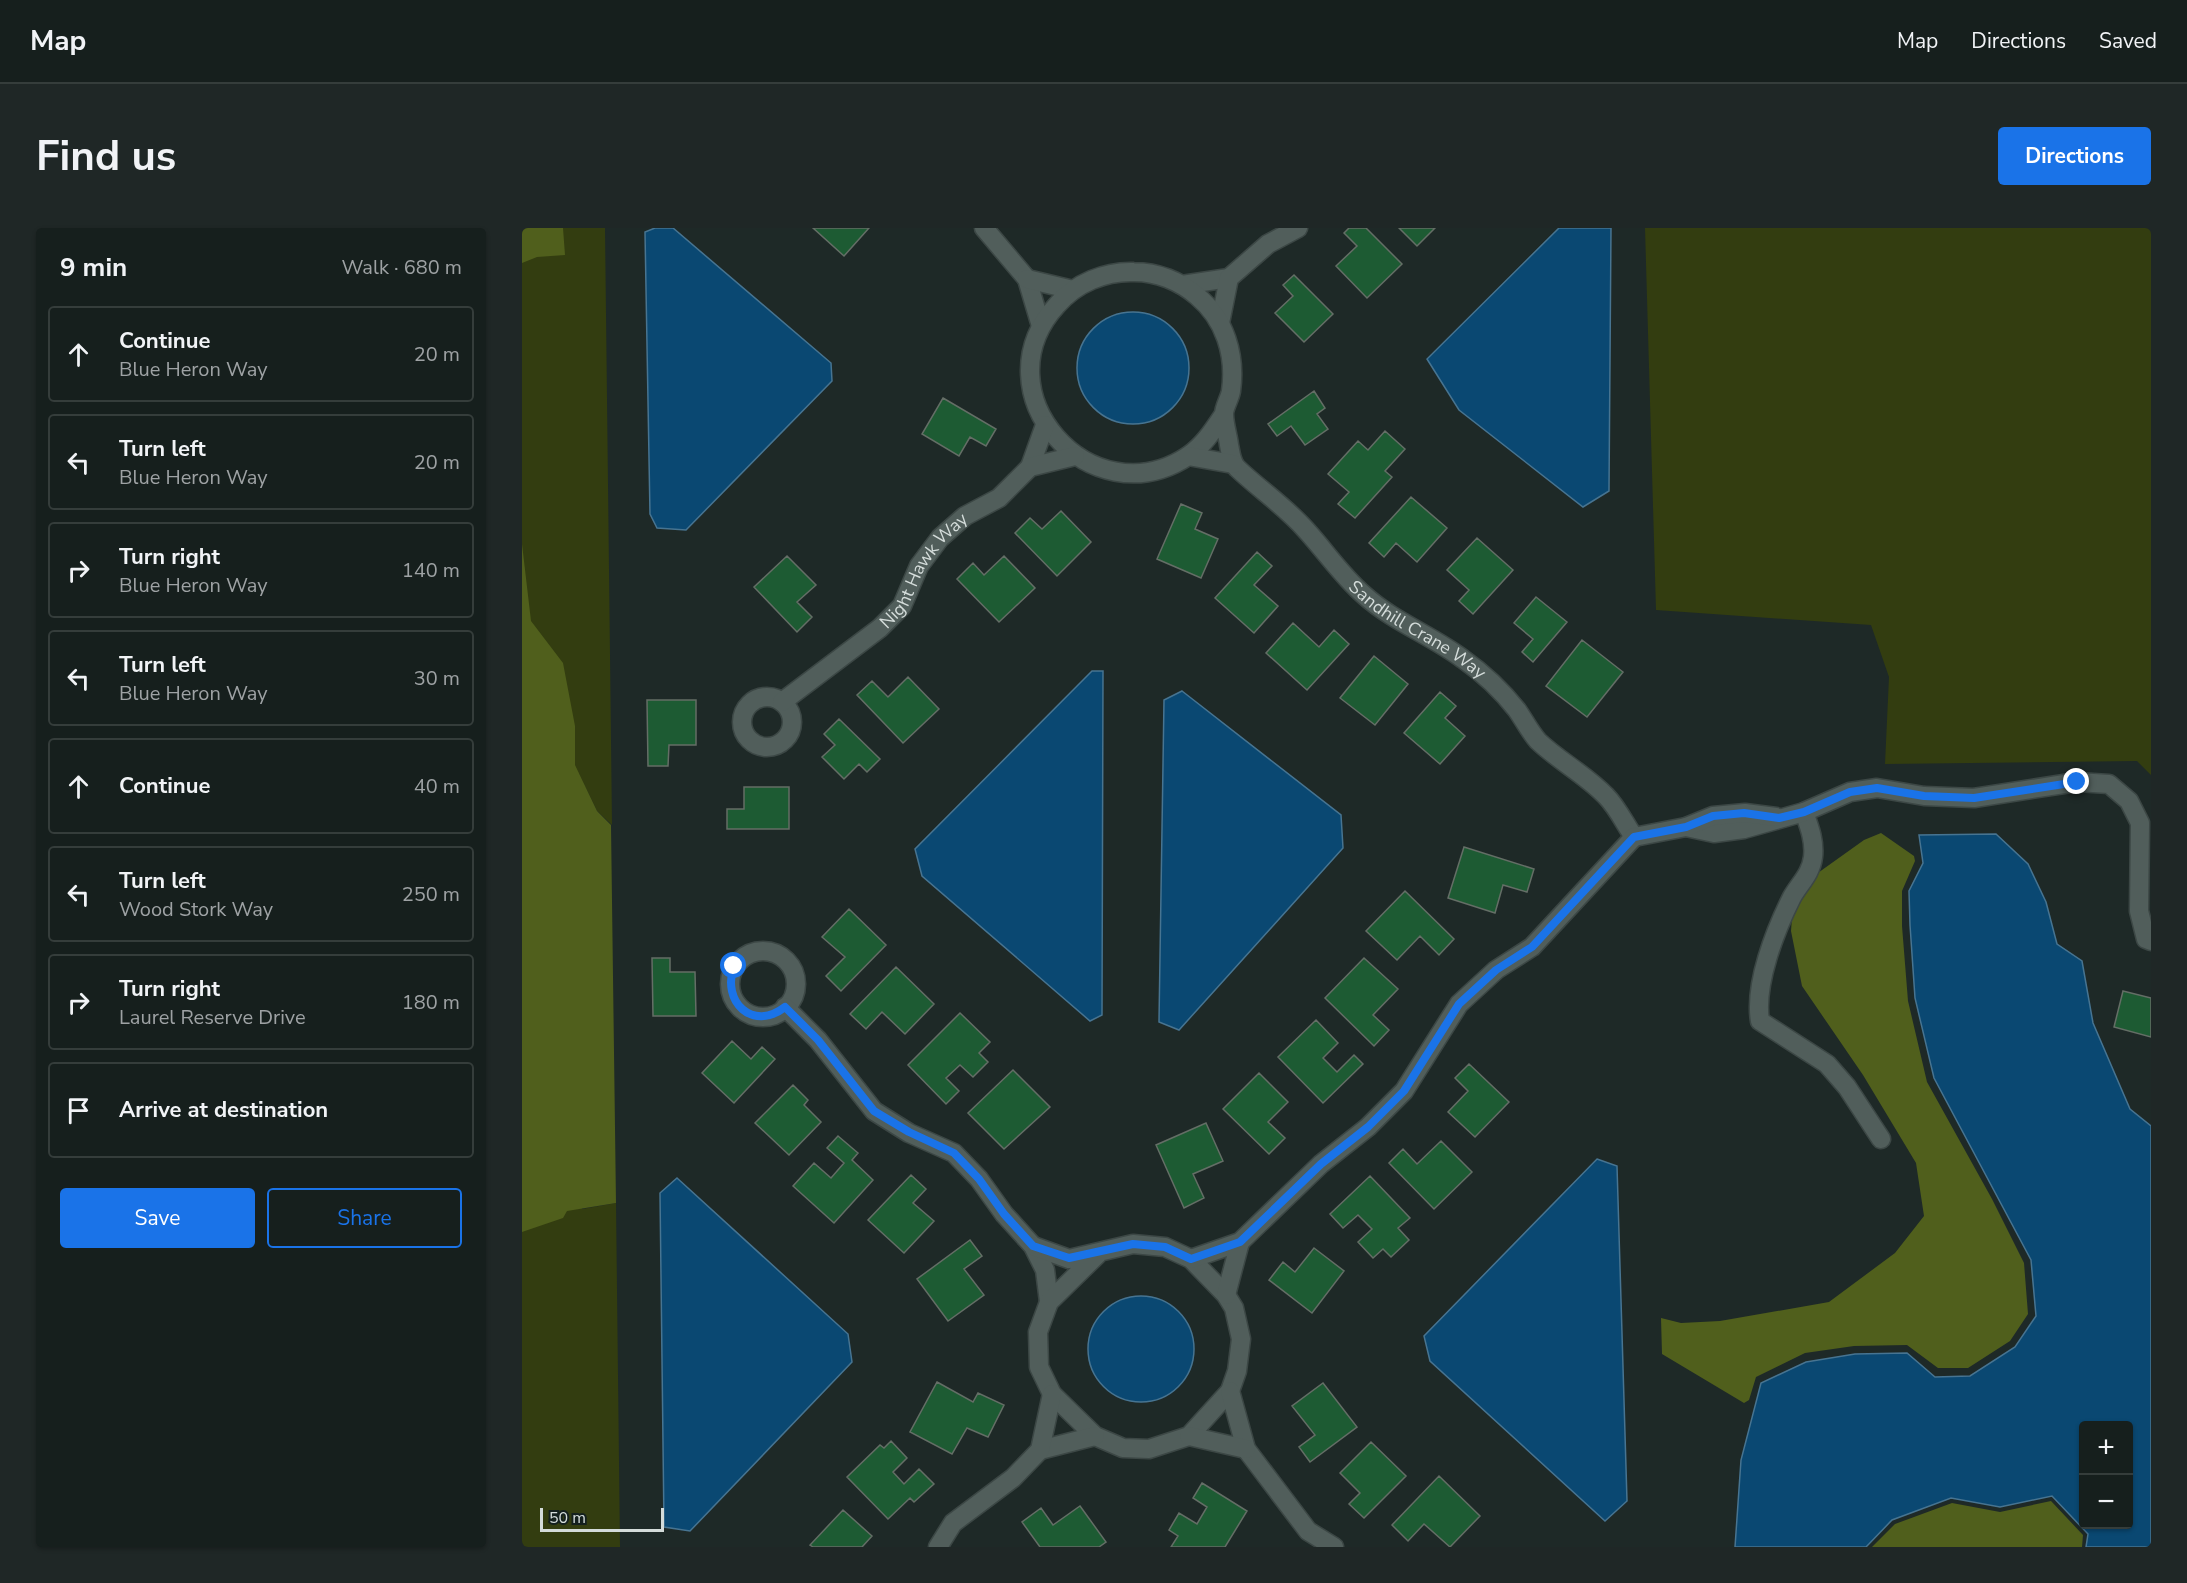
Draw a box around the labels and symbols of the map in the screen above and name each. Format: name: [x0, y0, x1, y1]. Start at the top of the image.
street label: Night Hawk Way: [874, 507, 973, 634]
street label: Sandhill Crane Way: [1343, 575, 1492, 685]
route end: [2063, 768, 2089, 794]
route start: [720, 952, 746, 978]
scale bar: [540, 1505, 664, 1532]

